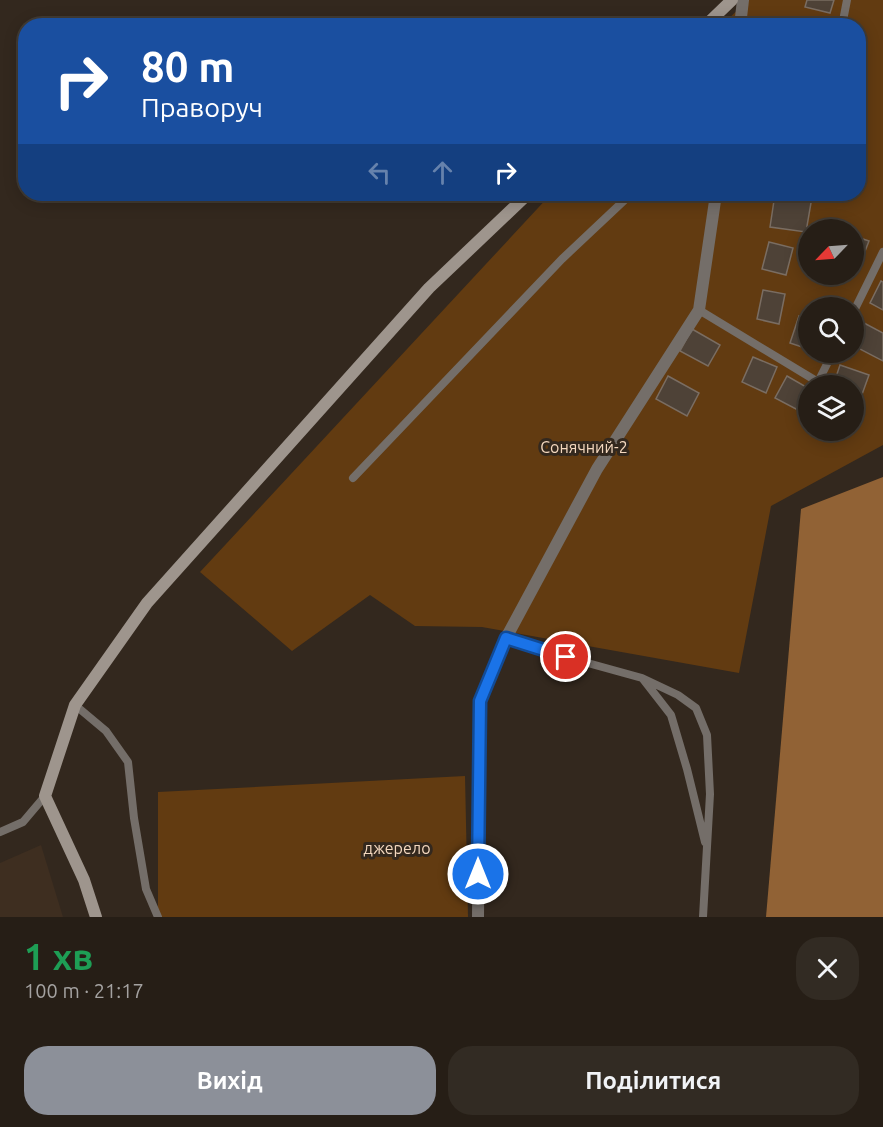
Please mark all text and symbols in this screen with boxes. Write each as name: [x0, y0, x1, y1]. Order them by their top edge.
icon: right: [42, 42, 120, 120]
text: 80 m: [141, 43, 235, 90]
text: Праворуч: [141, 92, 263, 122]
icon: left: [363, 156, 396, 189]
icon: ahead: [426, 156, 459, 189]
icon: right: [489, 156, 522, 189]
north arrow: [798, 219, 864, 285]
map controls: [798, 219, 864, 441]
button: search: [798, 297, 864, 363]
button: layers: [798, 375, 864, 441]
park label: Сонячний-2: [540, 438, 628, 456]
pin: [540, 631, 591, 682]
icon: arrive: [549, 640, 582, 673]
park label: джерело: [363, 839, 431, 857]
position arrow: [446, 842, 510, 906]
text: 1 хв: [24, 936, 93, 977]
button: close: [796, 937, 859, 1000]
text: 100 m · 21:17: [24, 979, 144, 1002]
button: Вихід: [24, 1046, 436, 1115]
button: Поділитися: [448, 1046, 859, 1115]

